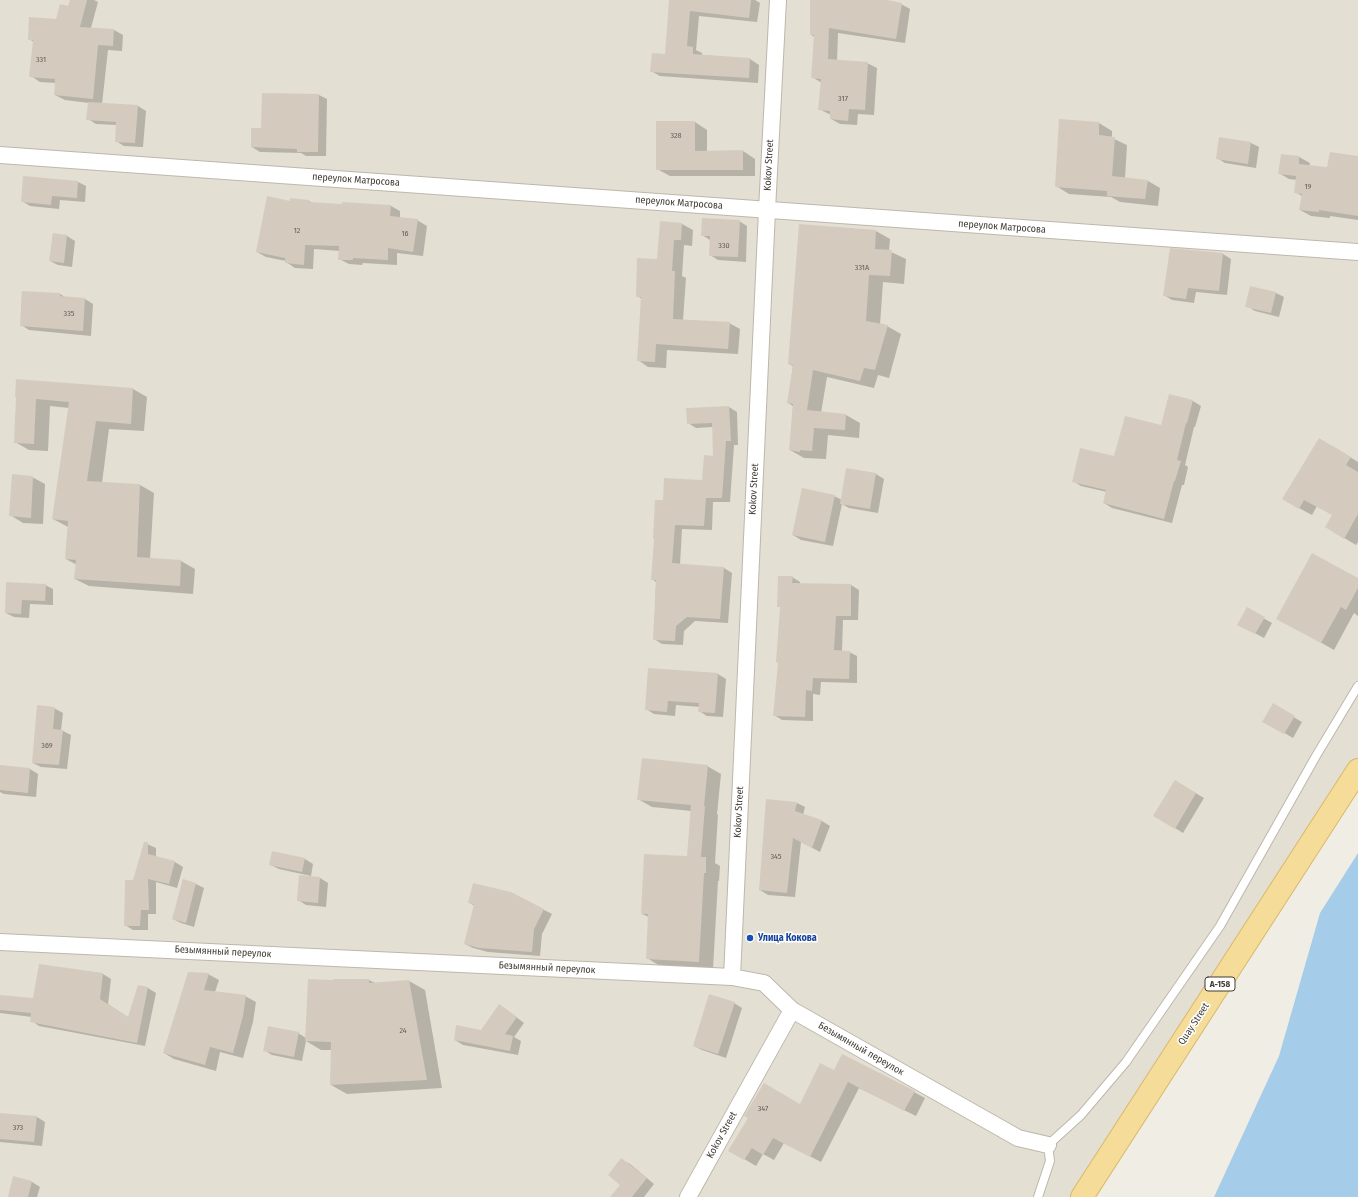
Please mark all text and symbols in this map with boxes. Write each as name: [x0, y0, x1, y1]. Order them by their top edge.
house number: 331: [36, 55, 46, 65]
house number: 317: [838, 94, 848, 104]
house number: 328: [670, 131, 682, 141]
street label: Kokov Street: [762, 139, 776, 191]
street label: переулок Матросова: [312, 171, 400, 189]
house number: 19: [1304, 182, 1312, 192]
street label: переулок Матросова: [635, 194, 723, 212]
street label: переулок Матросова: [958, 218, 1046, 236]
house number: 12: [294, 226, 300, 236]
house number: 16: [401, 229, 409, 239]
house number: 330: [718, 241, 730, 251]
house number: 331А: [855, 263, 869, 273]
house number: 335: [64, 309, 74, 319]
street label: Kokov Street: [747, 463, 761, 515]
house number: 369: [41, 741, 53, 751]
street label: Kokov Street: [732, 786, 746, 838]
house number: 345: [770, 852, 782, 862]
place label: Улица Кокова: [758, 932, 817, 944]
marker: Улица Кокова: [745, 933, 755, 943]
street label: Безымянный переулок: [174, 943, 272, 961]
street label: Безымянный переулок: [498, 959, 596, 977]
road number: А-158: [1205, 977, 1235, 991]
street label: Quay Street: [1176, 1001, 1212, 1047]
street label: Безымянный переулок: [816, 1020, 906, 1078]
house number: 24: [399, 1026, 407, 1036]
house number: 347: [758, 1104, 768, 1114]
street label: Kokov Street: [704, 1110, 740, 1160]
house number: 373: [13, 1123, 23, 1133]

